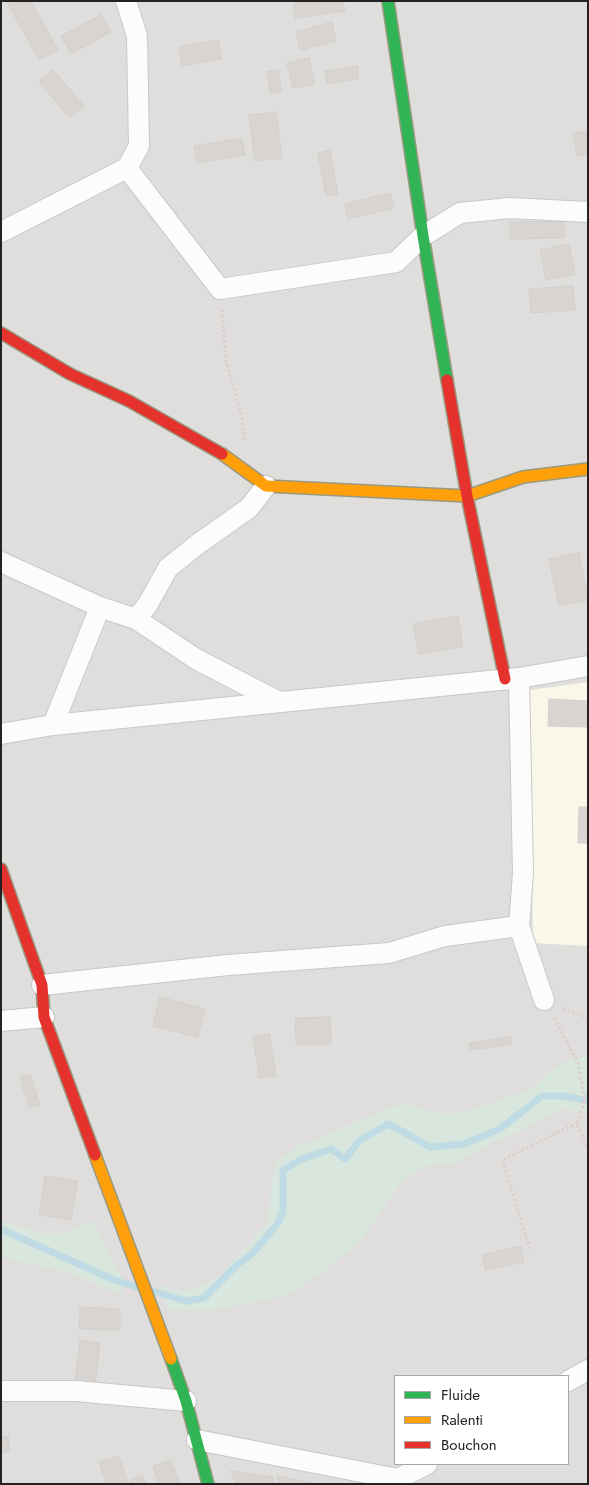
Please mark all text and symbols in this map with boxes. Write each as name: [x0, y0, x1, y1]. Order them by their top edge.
legend: [394, 1375, 569, 1465]
text: Fluide: [441, 1384, 480, 1406]
text: Ralenti: [441, 1409, 483, 1431]
text: Bouchon: [441, 1434, 497, 1456]

